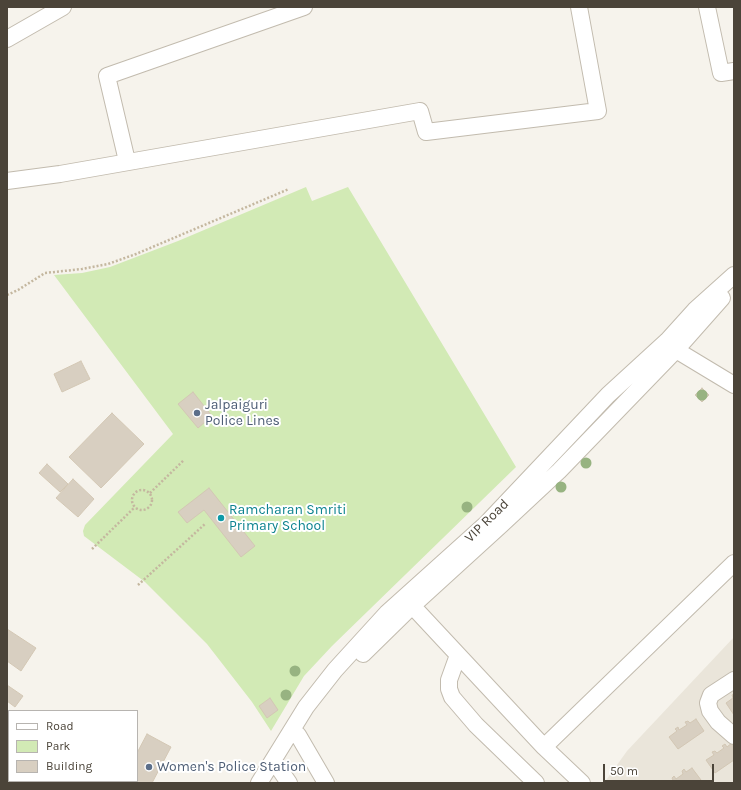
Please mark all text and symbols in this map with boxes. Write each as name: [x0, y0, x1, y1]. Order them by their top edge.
place label: Jalpaiguri Police Lines: [205, 397, 280, 430]
marker: Jalpaiguri Police Lines: [192, 408, 202, 418]
street label: VIP Road: [461, 496, 513, 546]
place label: Ramcharan Smriti Primary School: [229, 502, 347, 534]
marker: Ramcharan Smriti Primary School: [216, 513, 226, 523]
legend: [8, 710, 138, 782]
text: Road: [46, 719, 74, 733]
text: Park: [46, 739, 70, 753]
scale bar: [605, 756, 716, 782]
text: Building: [46, 759, 92, 773]
place label: Women's Police Station: [157, 759, 306, 775]
marker: Women's Police Station: [144, 762, 154, 772]
text: 50 m: [610, 764, 638, 778]

